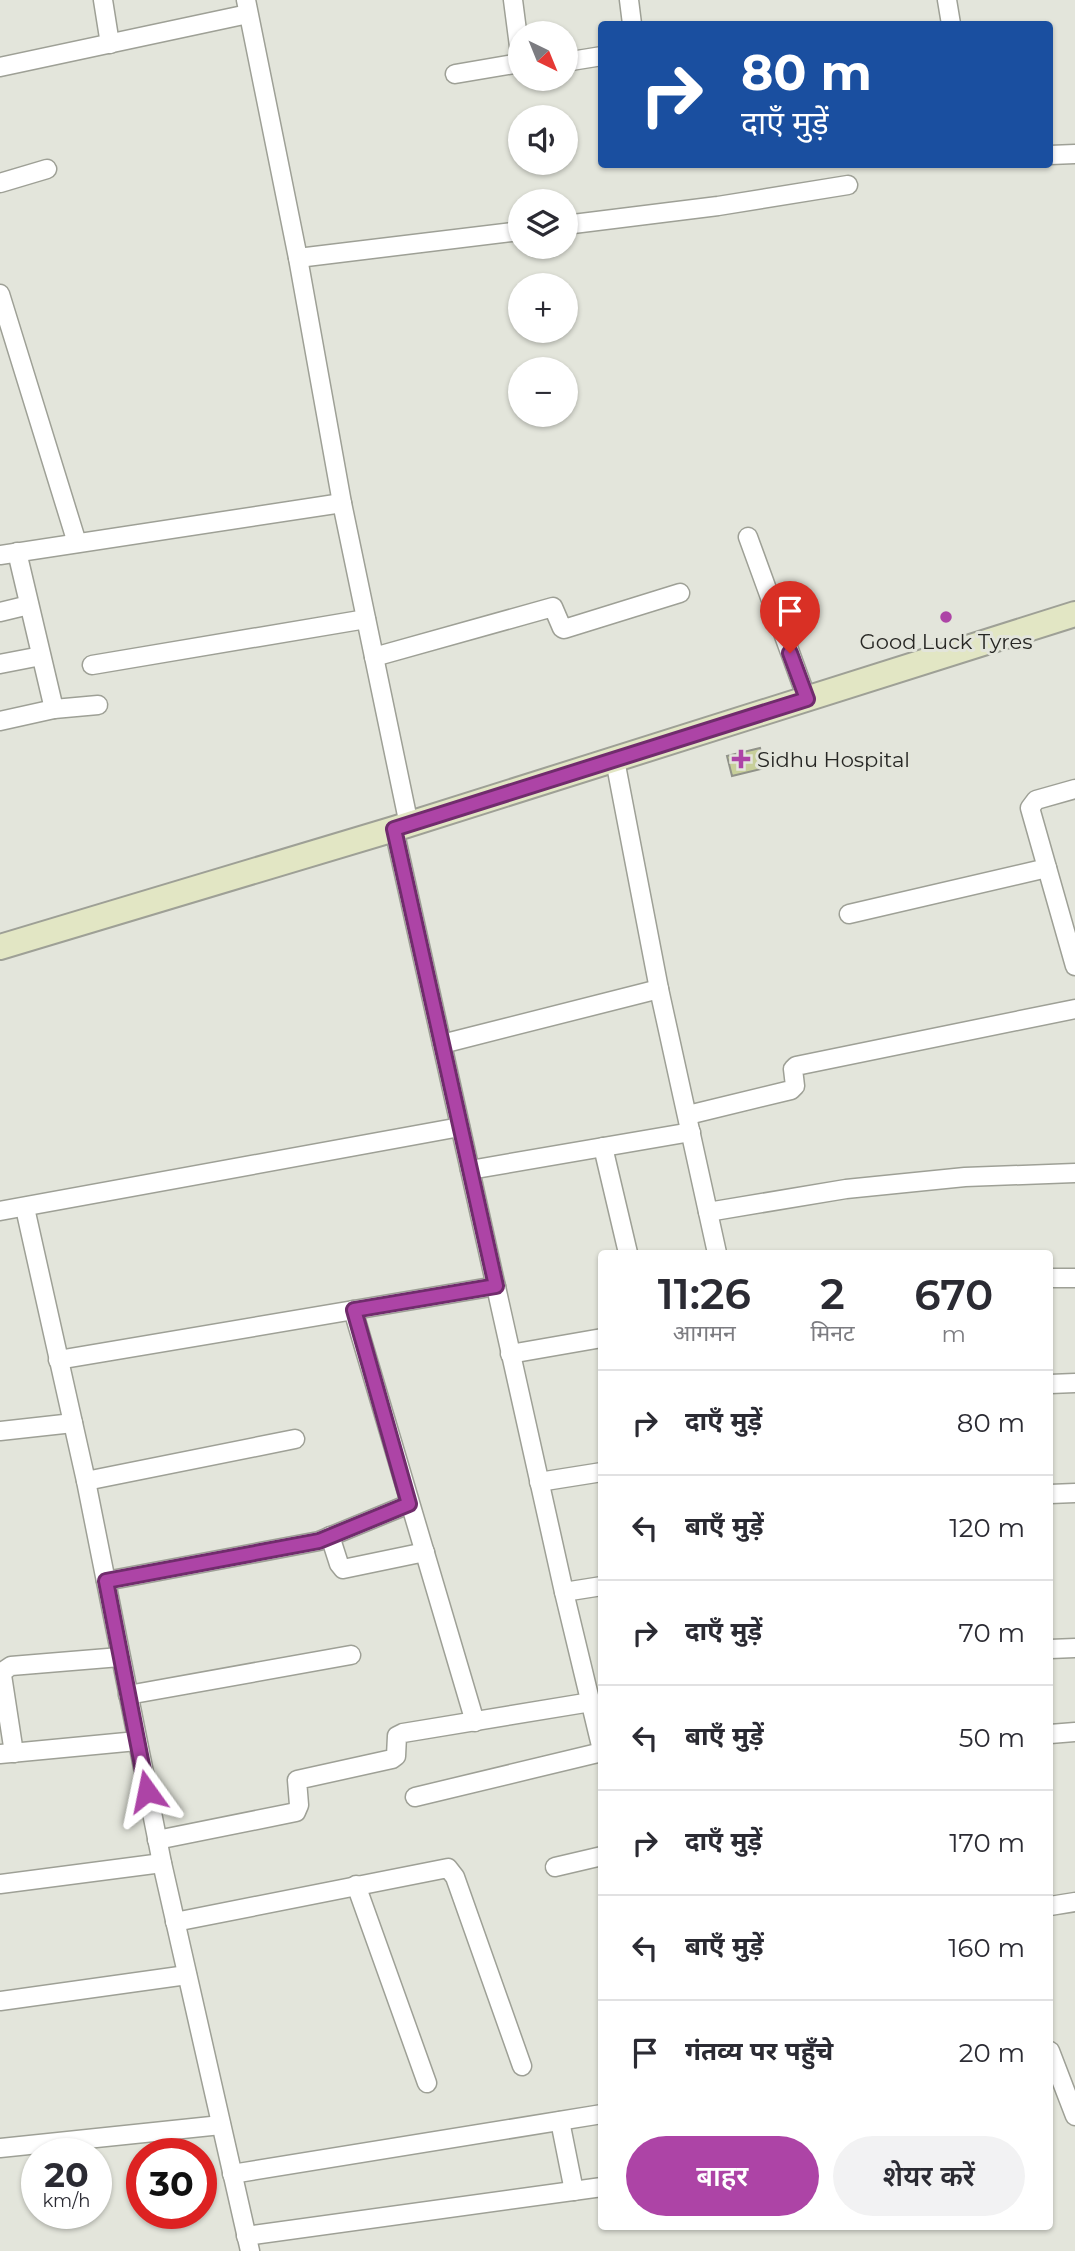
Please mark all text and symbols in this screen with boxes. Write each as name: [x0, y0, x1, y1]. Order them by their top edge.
north arrow: [508, 21, 578, 91]
map controls: [508, 21, 578, 427]
text: 80 m: [741, 43, 872, 102]
icon: right: [626, 49, 717, 140]
text: दाएँ मुड़ें: [741, 103, 829, 142]
button: sound: [508, 105, 578, 175]
button: layers: [508, 189, 578, 259]
button: +: [508, 273, 578, 343]
button: −: [508, 357, 578, 427]
pin: [760, 581, 820, 653]
icon: arrive: [771, 592, 809, 630]
marker: Good Luck Tyres: [938, 609, 954, 625]
place label: Good Luck Tyres: [860, 629, 1032, 654]
place label: Sidhu Hospital: [757, 747, 910, 772]
marker: Sidhu Hospital: [731, 749, 751, 769]
text: 11:26: [658, 1268, 751, 1320]
text: 2: [820, 1268, 845, 1320]
text: 670: [914, 1269, 993, 1321]
text: आगमन: [673, 1319, 736, 1347]
text: मिनट: [810, 1319, 855, 1347]
text: m: [942, 1320, 966, 1348]
icon: right: [626, 1404, 664, 1442]
text: दाएँ मुड़ें: [685, 1405, 762, 1437]
text: 80 m: [957, 1407, 1025, 1439]
icon: left: [626, 1509, 664, 1547]
text: बाएँ मुड़ें: [685, 1510, 764, 1542]
text: 120 m: [949, 1512, 1025, 1544]
icon: right: [626, 1614, 664, 1652]
text: दाएँ मुड़ें: [685, 1615, 762, 1647]
text: 70 m: [959, 1617, 1025, 1649]
icon: left: [626, 1719, 664, 1757]
text: बाएँ मुड़ें: [685, 1720, 764, 1752]
text: 50 m: [959, 1722, 1025, 1754]
position arrow: [110, 1754, 184, 1828]
icon: right: [626, 1824, 664, 1862]
text: दाएँ मुड़ें: [685, 1825, 762, 1857]
text: 170 m: [949, 1827, 1025, 1859]
icon: left: [626, 1929, 664, 1967]
text: बाएँ मुड़ें: [685, 1930, 764, 1962]
text: 160 m: [948, 1932, 1025, 1964]
icon: arrive: [626, 2034, 664, 2072]
text: गंतव्य पर पहुँचे: [685, 2035, 833, 2067]
text: 20 m: [959, 2037, 1025, 2069]
button: बाहर: [626, 2136, 819, 2216]
button: शेयर करें: [833, 2136, 1025, 2216]
speed limit sign: 30: [126, 2138, 217, 2229]
text: 20: [44, 2153, 89, 2196]
text: km/h: [42, 2190, 91, 2212]

